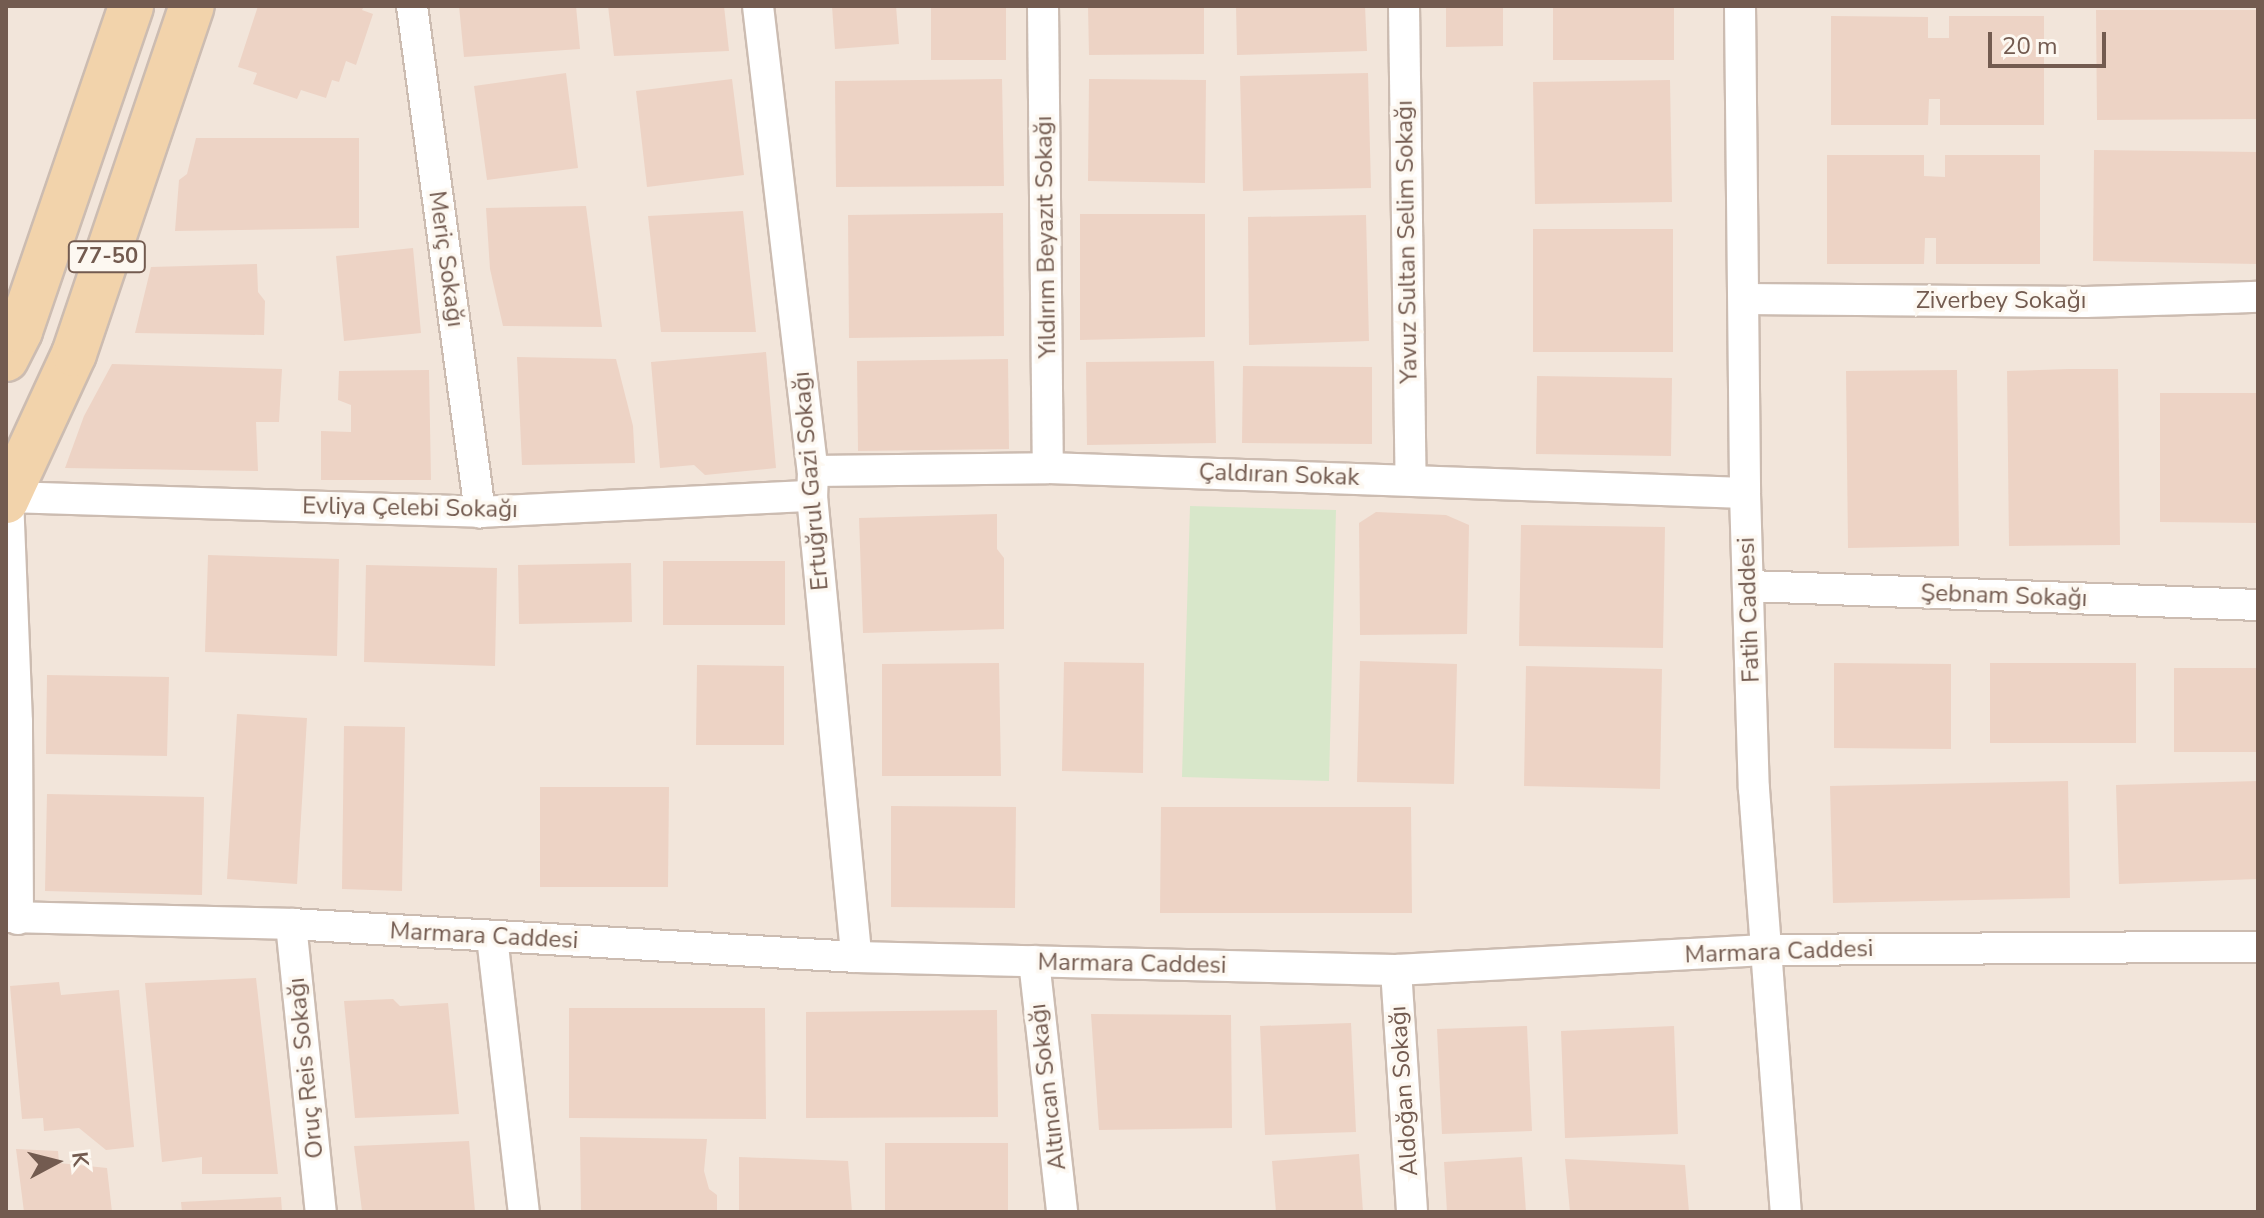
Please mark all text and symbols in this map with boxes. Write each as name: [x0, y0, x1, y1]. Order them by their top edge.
scale bar: [1992, 16, 2110, 66]
text: 20 m: [2002, 30, 2058, 62]
street label: Yavuz Sultan Selim Sokağı: [1390, 100, 1424, 384]
street label: Yıldırım Beyazıt Sokağı: [1029, 115, 1063, 359]
street label: Meriç Sokağı: [422, 189, 470, 329]
road number: 77-50: [67, 239, 147, 275]
street label: Ziverbey Sokağı: [1916, 287, 2086, 315]
street label: Ertuğrul Gazi Sokağı: [787, 370, 835, 592]
street label: Çaldıran Sokak: [1198, 458, 1360, 492]
street label: Evliya Çelebi Sokağı: [302, 492, 518, 524]
street label: Fatih Caddesi: [1732, 537, 1766, 683]
street label: Şebnam Sokağı: [1920, 579, 2088, 613]
street label: Marmara Caddesi: [389, 917, 579, 955]
street label: Marmara Caddesi: [1684, 934, 1874, 970]
street label: Marmara Caddesi: [1037, 948, 1227, 980]
street label: Oruç Reis Sokağı: [282, 976, 330, 1160]
street label: Altıncan Sokağı: [1023, 1002, 1073, 1172]
street label: Aldoğan Sokağı: [1384, 1005, 1424, 1177]
north arrow: [16, 1122, 96, 1202]
text: K: [64, 1150, 96, 1168]

